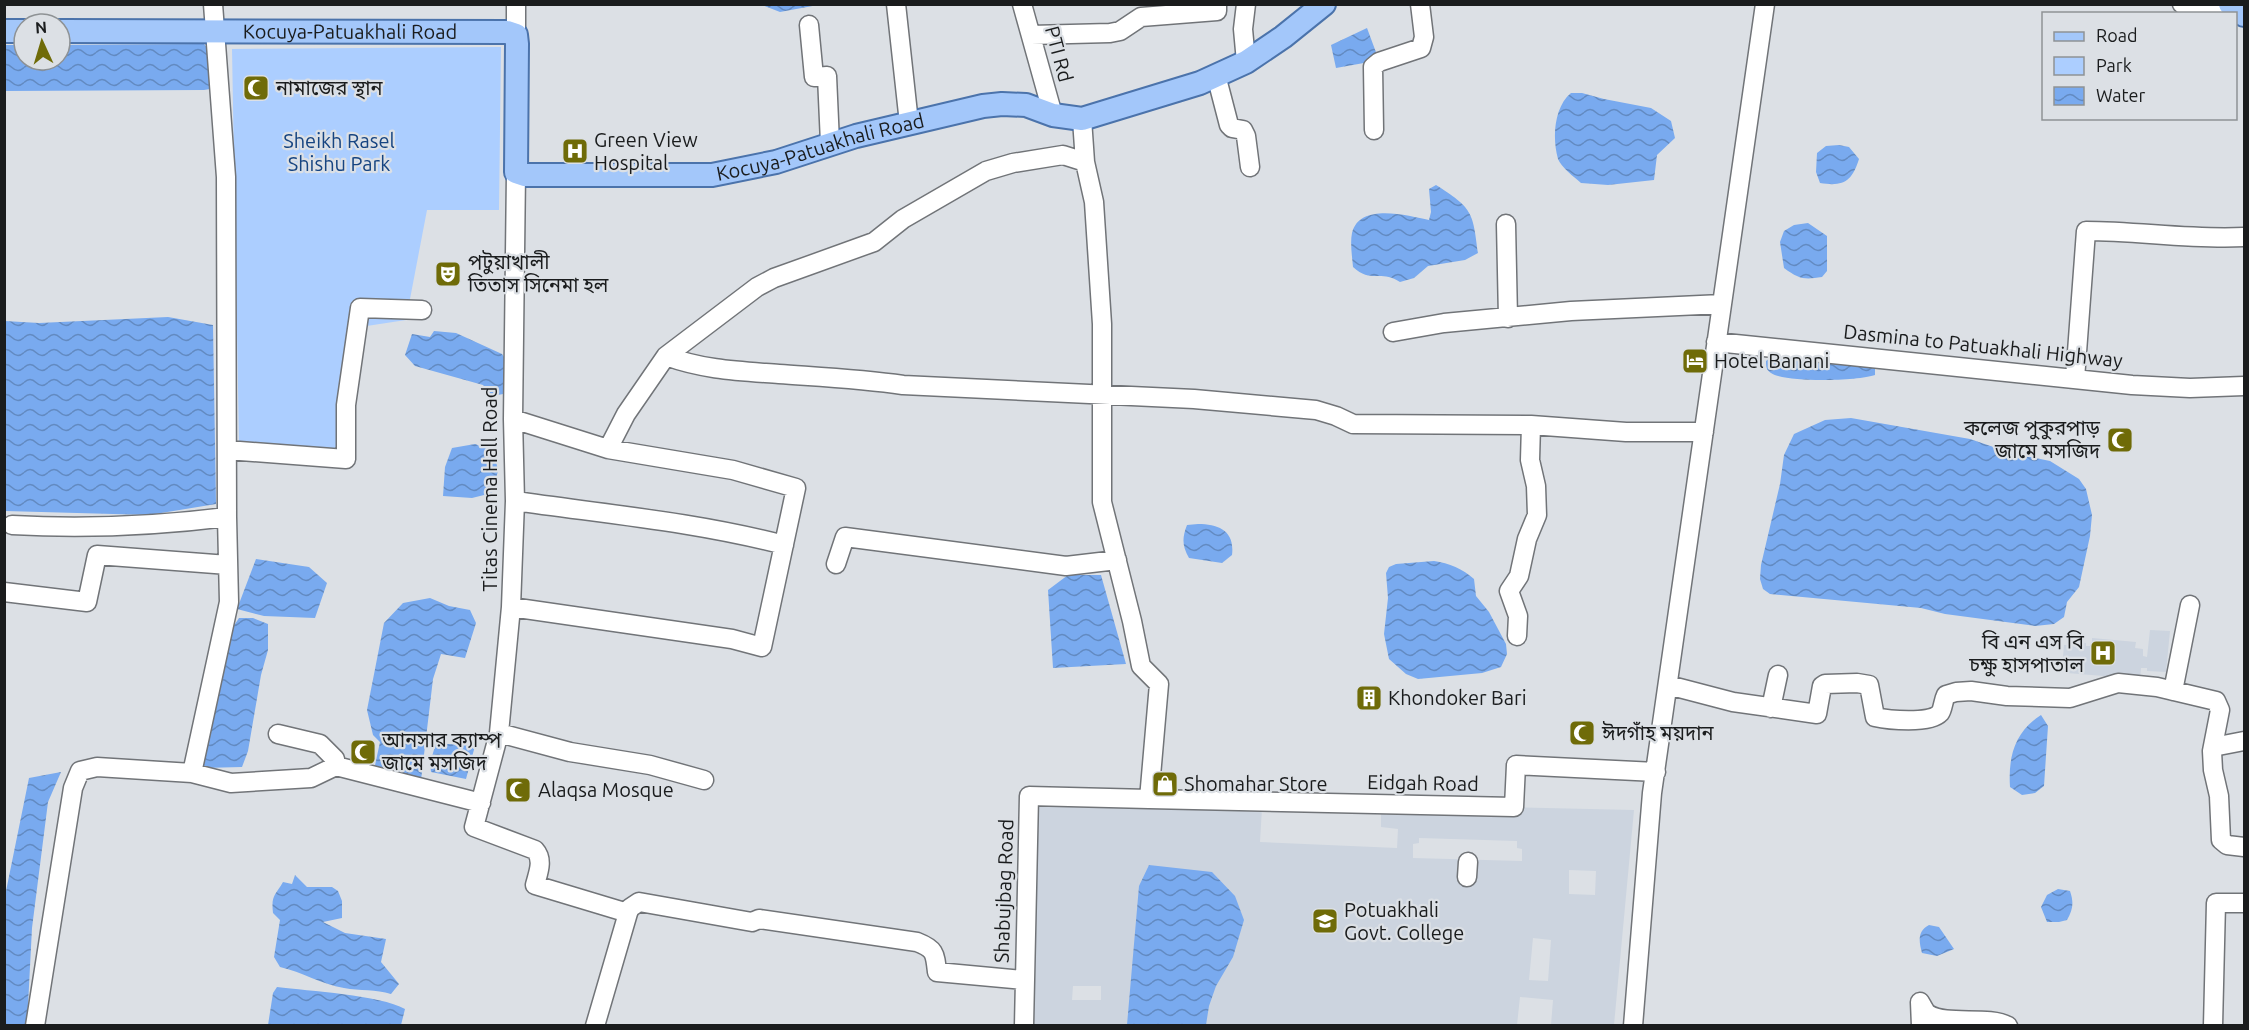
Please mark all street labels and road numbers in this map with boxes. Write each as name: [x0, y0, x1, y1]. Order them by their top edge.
street label: Kocuya-Patuakhali Road: [243, 19, 457, 43]
street label: PTI Rd: [1041, 23, 1078, 84]
street label: Kocuya-Patuakhali Road: [714, 108, 926, 185]
street label: Dasmina to Patuakhali Highway: [1842, 319, 2124, 372]
street label: Titas Cinema Hall Road: [478, 387, 501, 591]
street label: Eidgah Road: [1367, 770, 1479, 795]
street label: Shabujbag Road: [989, 818, 1018, 964]

